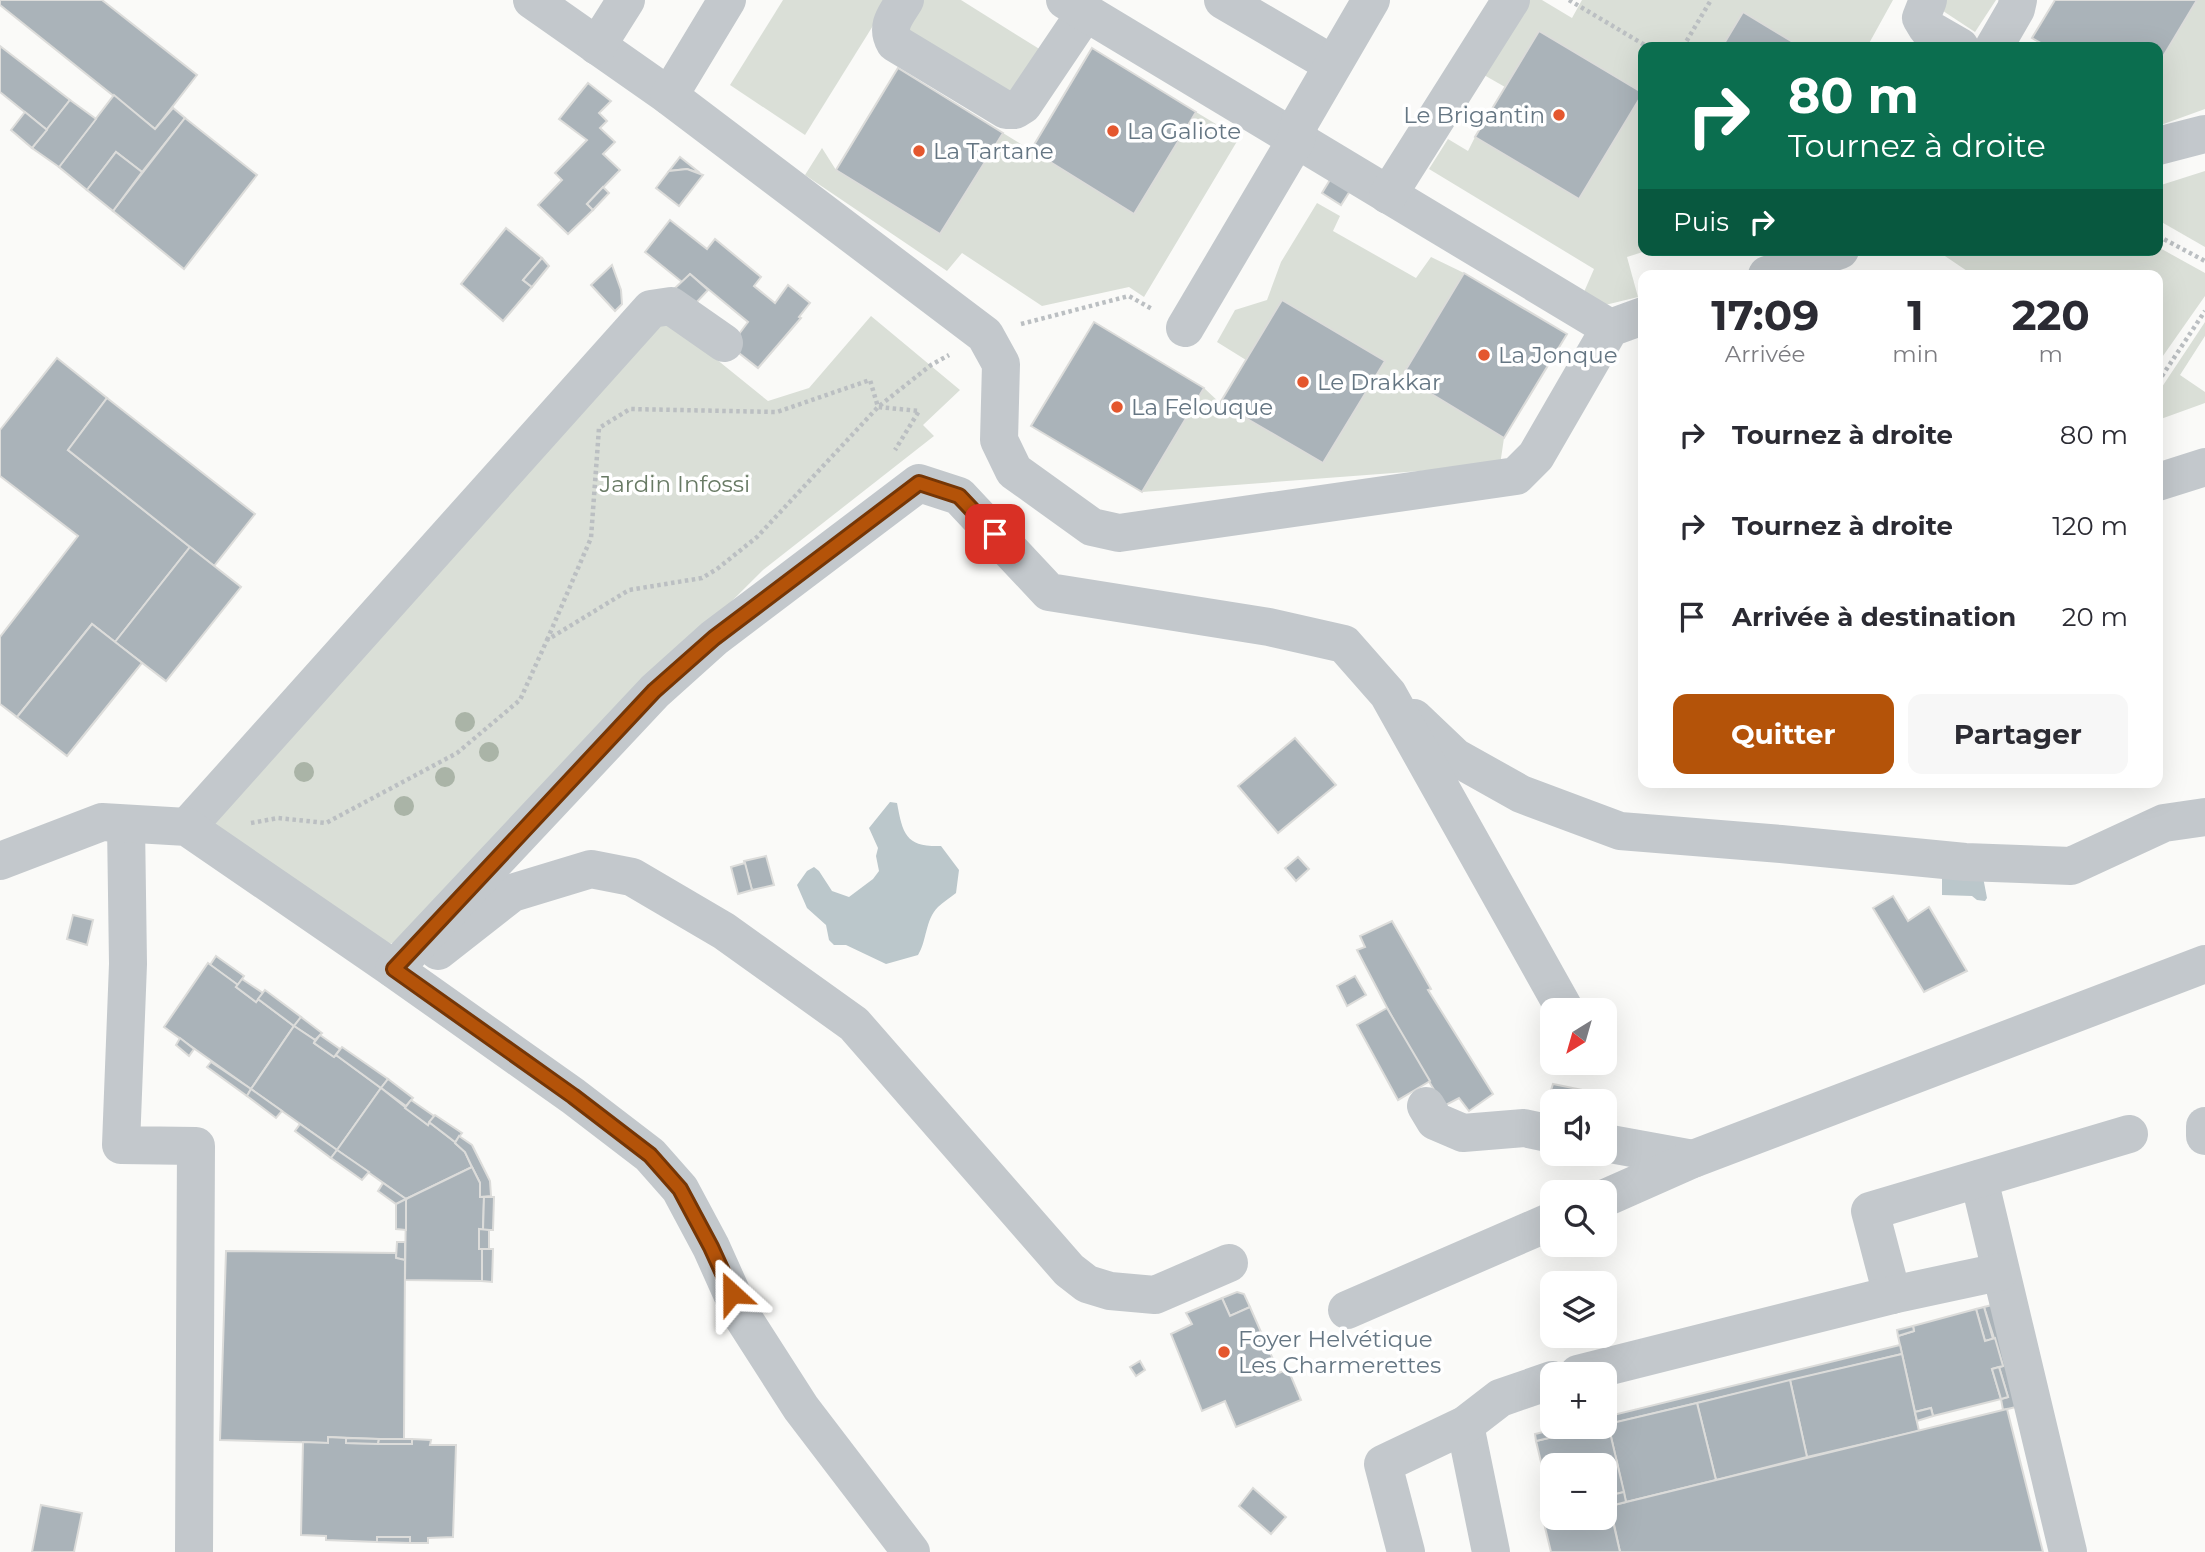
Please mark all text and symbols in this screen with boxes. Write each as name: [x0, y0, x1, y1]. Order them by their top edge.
text: 80 m: [1788, 66, 1919, 125]
icon: right: [1673, 70, 1764, 161]
place label: Le Brigantin: [1403, 101, 1545, 129]
marker: Le Brigantin: [1551, 107, 1567, 123]
place label: La Galiote: [1127, 117, 1241, 145]
marker: La Galiote: [1105, 123, 1121, 139]
text: Tournez à droite: [1788, 126, 2046, 165]
place label: La Tartane: [933, 137, 1054, 165]
marker: La Tartane: [911, 143, 927, 159]
icon: right: [1743, 203, 1781, 241]
text: Puis: [1673, 206, 1729, 238]
text: 17:09: [1711, 289, 1819, 341]
text: 1: [1907, 289, 1924, 341]
text: 220: [2012, 289, 2090, 341]
text: Arrivée: [1725, 340, 1806, 368]
text: min: [1892, 340, 1939, 368]
text: m: [2039, 340, 2063, 368]
place label: La Jonque: [1498, 341, 1618, 369]
marker: La Jonque: [1476, 347, 1492, 363]
place label: Le Drakkar: [1317, 368, 1441, 396]
marker: Le Drakkar: [1295, 374, 1311, 390]
place label: La Felouque: [1131, 393, 1273, 421]
marker: La Felouque: [1109, 399, 1125, 415]
icon: right: [1673, 416, 1711, 454]
text: Tournez à droite: [1732, 419, 1953, 451]
text: 80 m: [2060, 419, 2128, 451]
park label: Jardin Infossi: [599, 470, 750, 498]
pin: [965, 504, 1025, 564]
icon: right: [1673, 507, 1711, 545]
text: Tournez à droite: [1732, 510, 1953, 542]
text: 120 m: [2052, 510, 2128, 542]
icon: arrive: [976, 515, 1014, 553]
icon: arrive: [1673, 598, 1711, 636]
text: Arrivée à destination: [1732, 601, 2016, 633]
text: 20 m: [2062, 601, 2128, 633]
button: Quitter: [1673, 694, 1894, 774]
button: Partager: [1908, 694, 2128, 774]
north arrow: [1540, 998, 1617, 1074]
map controls: [1540, 998, 1617, 1530]
button: sound: [1540, 1089, 1617, 1166]
button: search: [1540, 1180, 1617, 1257]
position arrow: [695, 1256, 769, 1330]
button: layers: [1540, 1271, 1617, 1348]
place label: Foyer Helvétique Les Charmerettes: [1238, 1325, 1441, 1379]
marker: Foyer Helvétique Les Charmerettes: [1216, 1344, 1232, 1360]
button: +: [1540, 1362, 1617, 1439]
button: −: [1540, 1453, 1617, 1530]

